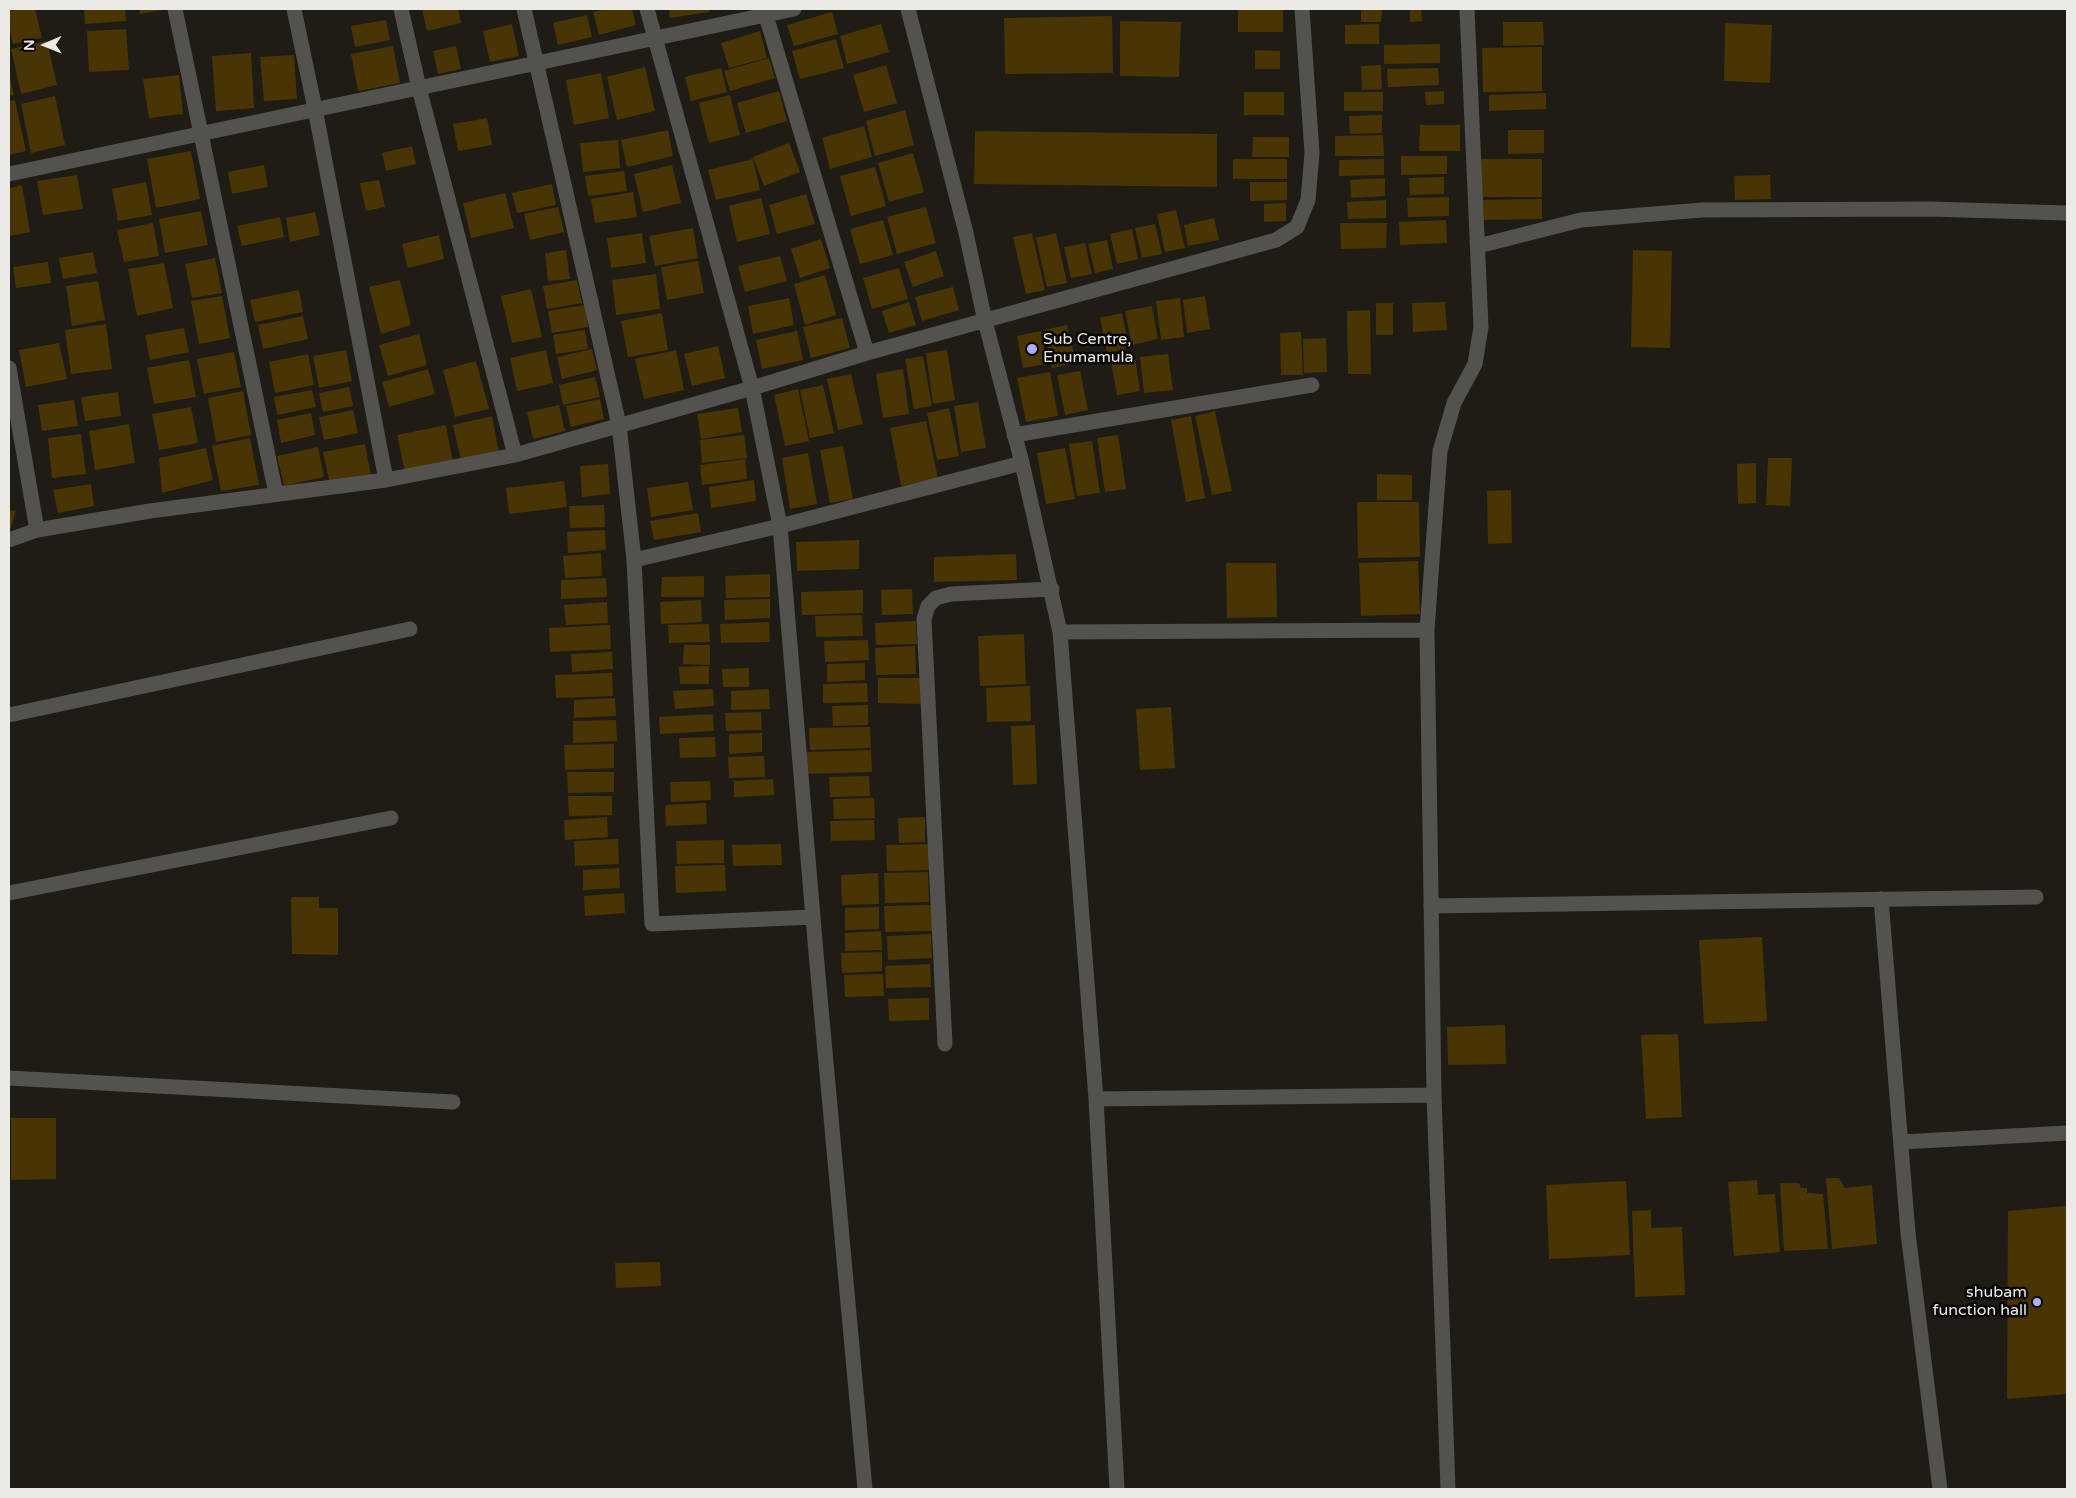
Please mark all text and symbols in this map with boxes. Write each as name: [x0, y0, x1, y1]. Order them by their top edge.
north arrow: [20, 20, 70, 70]
text: N: [21, 39, 38, 51]
place label: Sub Centre, Enumamula: [1043, 330, 1134, 368]
marker: Sub Centre, Enumamula: [1025, 342, 1039, 356]
place label: shubam function hall: [1932, 1283, 2027, 1321]
marker: shubam function hall: [2031, 1296, 2043, 1308]

